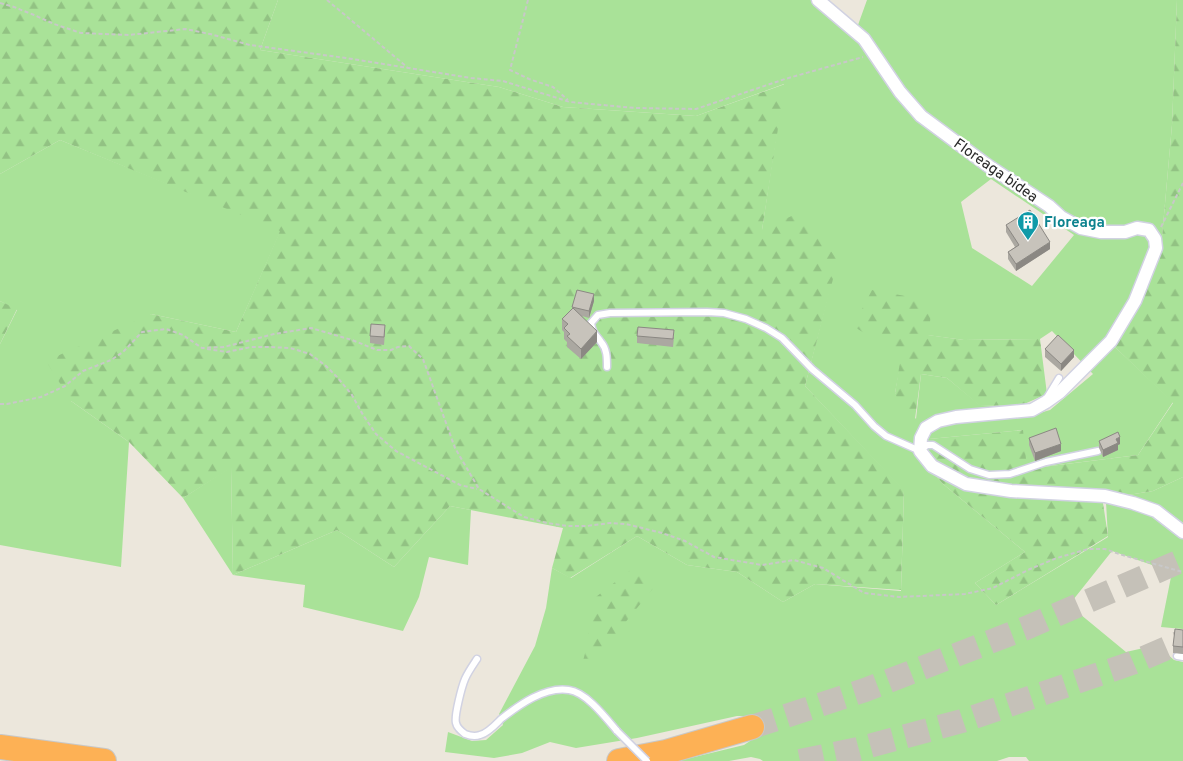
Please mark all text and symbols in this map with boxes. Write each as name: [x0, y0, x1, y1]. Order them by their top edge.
street label: Floreaga bidea: [949, 135, 1041, 207]
building icon: Floreaga: [1016, 210, 1040, 241]
place label: Floreaga: [1044, 214, 1105, 233]

